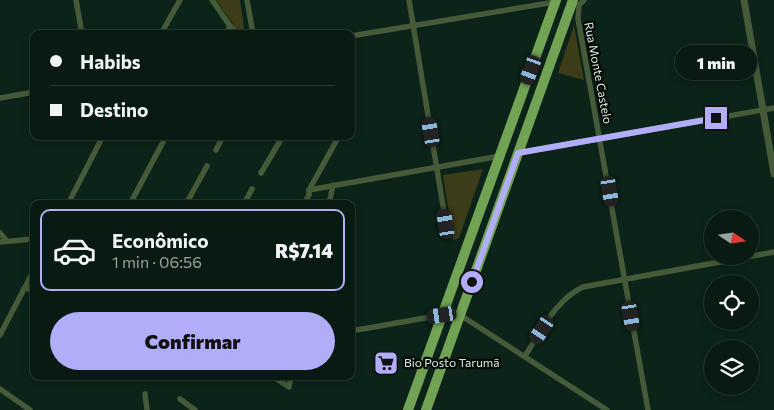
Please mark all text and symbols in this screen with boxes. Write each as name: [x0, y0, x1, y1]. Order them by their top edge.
street label: Rua Monte Castelo: [582, 21, 616, 125]
callout: 1 min: [675, 46, 757, 80]
text: Habibs: [80, 50, 141, 73]
car: [518, 53, 543, 87]
text: 1 min: [697, 53, 735, 72]
text: Destino: [80, 98, 148, 121]
route end: [705, 107, 727, 129]
car: [421, 116, 440, 148]
car: [600, 175, 619, 207]
car: [436, 208, 455, 240]
north arrow: [704, 210, 759, 265]
map controls: [704, 210, 759, 395]
icon: car: [52, 228, 97, 273]
text: Econômico: [112, 229, 209, 252]
text: R$7.14: [275, 239, 333, 262]
text: 1 min · 06:56: [112, 252, 202, 271]
route start: [461, 271, 483, 293]
button: locate: [704, 275, 759, 330]
car: [621, 300, 640, 332]
car: [426, 305, 457, 325]
button: Confirmar: [50, 312, 335, 370]
car: [527, 313, 556, 347]
button: layers: [704, 340, 759, 395]
supermarket icon: Bio Posto Tarumã: [373, 350, 399, 376]
place label: Bio Posto Tarumã: [404, 355, 500, 369]

